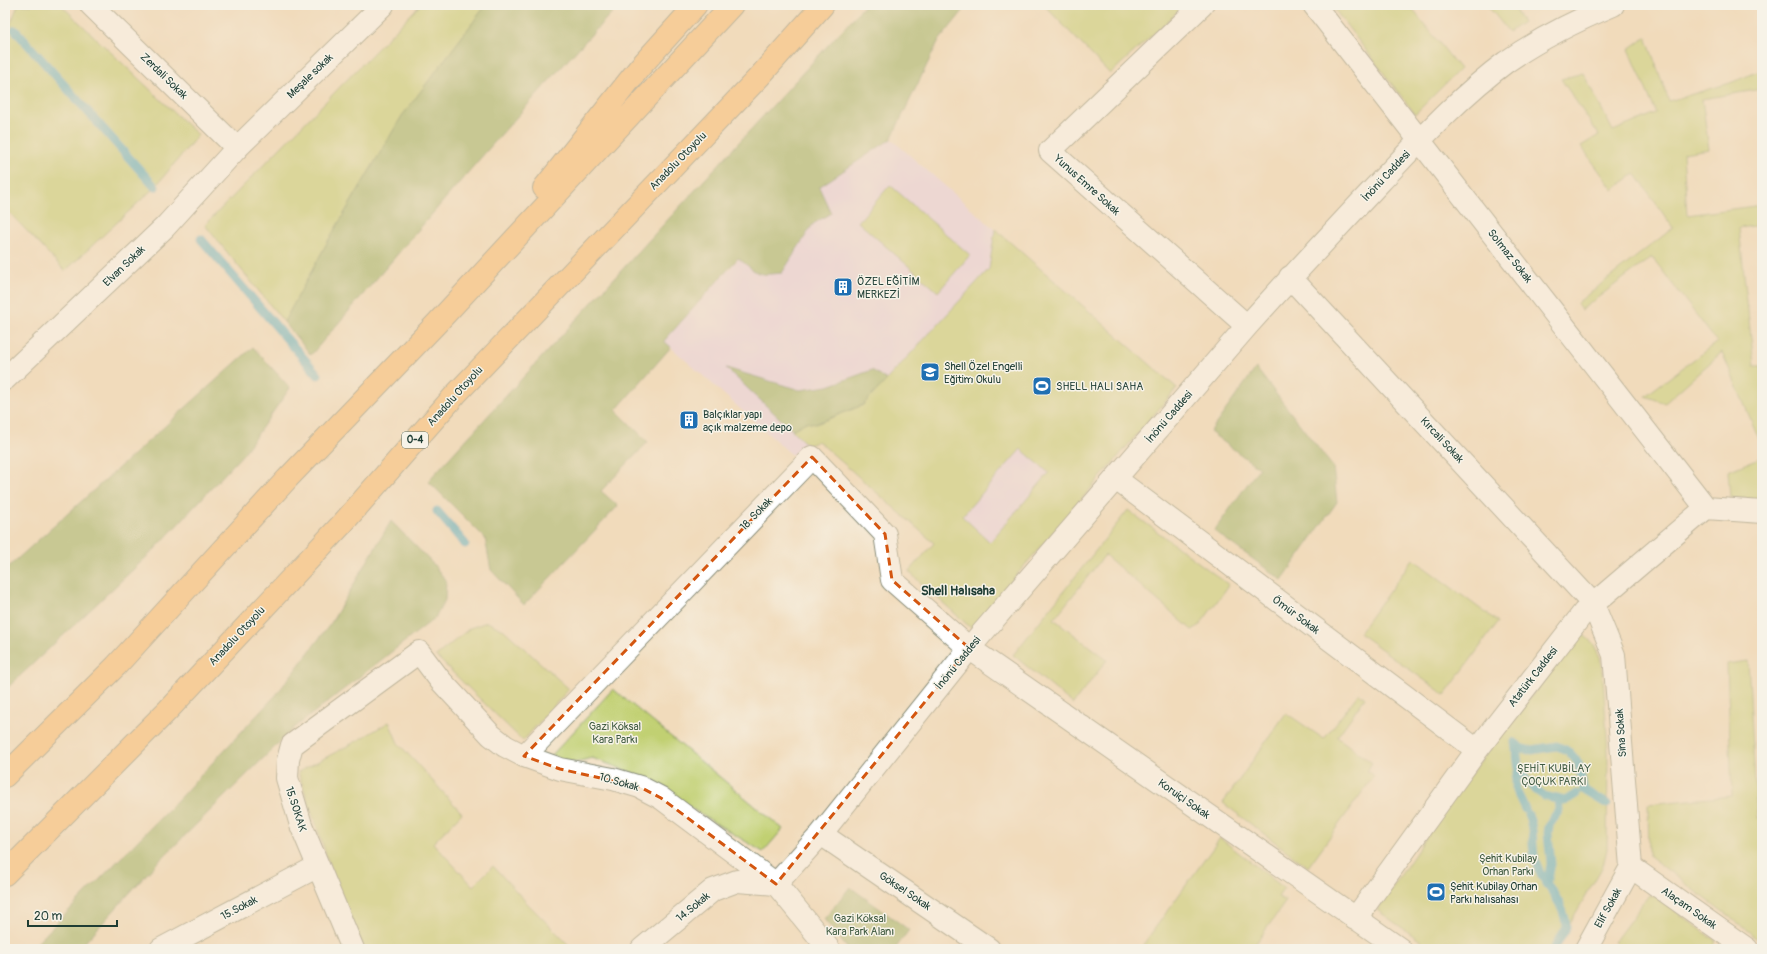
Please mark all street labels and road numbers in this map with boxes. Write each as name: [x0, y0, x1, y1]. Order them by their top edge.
street label: Zerdali Sokak: [138, 50, 191, 102]
street label: Meşale sokak: [284, 51, 336, 101]
street label: Anadolu Otoyolu: [647, 129, 709, 193]
street label: İnönü Caddesi: [1359, 148, 1413, 204]
street label: Yunus Emre Sokak: [1051, 151, 1123, 218]
street label: Solmaz Sokak: [1485, 227, 1535, 286]
street label: Elvan Sokak: [100, 243, 148, 289]
street label: Anadolu Otoyolu: [425, 363, 485, 429]
street label: İnönü Caddesi: [1143, 388, 1195, 446]
street label: Kırcali Sokak: [1418, 414, 1467, 466]
road number: O-4: [402, 432, 428, 448]
street label: 18. Sokak: [737, 494, 775, 533]
street label: Ömür Sokak: [1270, 593, 1323, 637]
street label: Anadolu Otoyolu: [206, 604, 268, 668]
street label: İnönü Caddesi: [933, 634, 983, 692]
street label: Atatürk Caddesi: [1506, 644, 1560, 710]
street label: Sina Sokak: [1613, 708, 1629, 758]
street label: 10.Sokak: [598, 770, 641, 794]
street label: Koruiçi Sokak: [1155, 776, 1213, 822]
street label: 15.SOKAK: [283, 785, 309, 833]
street label: Göksel Sokak: [877, 869, 934, 913]
street label: Alaçam Sokak: [1659, 884, 1719, 932]
street label: Elif Sokak: [1592, 885, 1624, 930]
street label: 14.Sokak: [673, 889, 713, 925]
street label: 15.Sokak: [219, 893, 260, 923]

